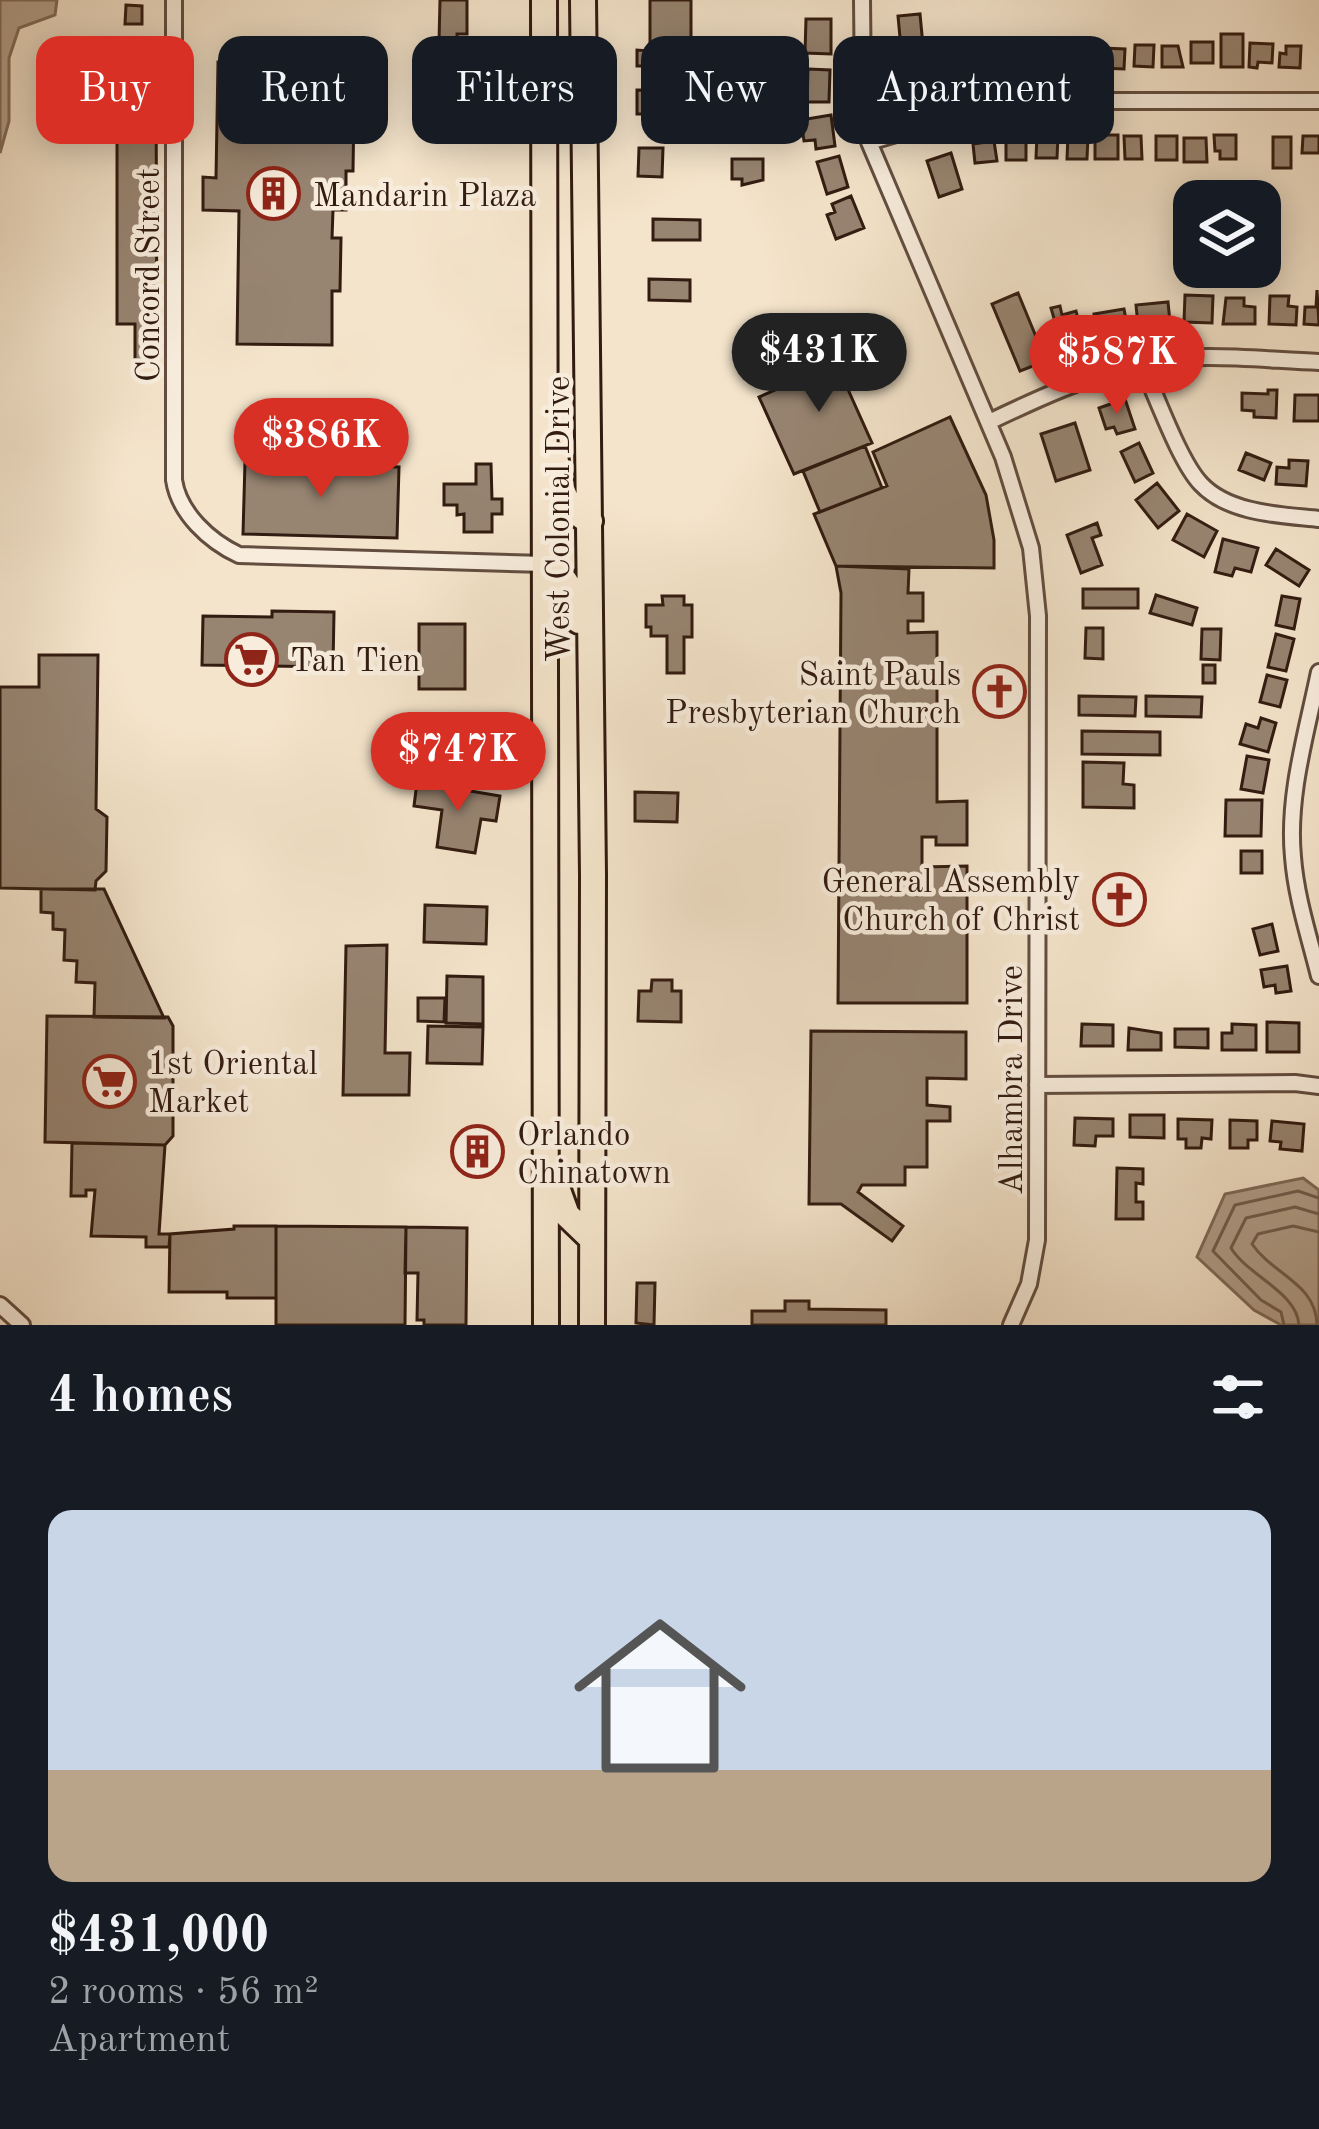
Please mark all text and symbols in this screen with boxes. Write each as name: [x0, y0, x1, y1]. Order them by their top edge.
chip: Buy: [36, 36, 194, 144]
chip: Rent: [218, 36, 388, 144]
chip: Filters: [412, 36, 617, 144]
chip: New: [641, 36, 809, 144]
chip: Apartment: [833, 36, 1114, 144]
building icon: Mandarin Plaza: [246, 166, 302, 222]
street label: Concord Street: [134, 168, 167, 382]
map controls: [1173, 180, 1281, 288]
button: layers: [1173, 180, 1281, 288]
place label: Mandarin Plaza: [313, 181, 536, 214]
pin: $431K: [735, 313, 903, 415]
pin: $587K: [1033, 315, 1201, 417]
text: $431K: [759, 332, 879, 371]
text: $587K: [1057, 334, 1177, 373]
street label: West Colonial Drive: [544, 376, 577, 662]
pin: $386K: [237, 398, 405, 500]
text: $386K: [261, 417, 381, 456]
supermarket icon: Tan Tien: [223, 631, 279, 687]
place label: Tan Tien: [290, 646, 421, 679]
place label: Saint Pauls Presbyterian Church: [665, 660, 961, 731]
church icon: Saint Pauls Presbyterian Church: [972, 664, 1028, 720]
pin: $747K: [374, 712, 542, 814]
text: $747K: [398, 731, 518, 770]
place label: General Assembly Church of Christ: [822, 867, 1080, 938]
church icon: General Assembly Church of Christ: [1091, 871, 1147, 927]
street label: Alhambra Drive: [997, 965, 1030, 1195]
place label: 1st Oriental Market: [148, 1049, 318, 1120]
supermarket icon: 1st Oriental Market: [81, 1053, 137, 1109]
place label: Orlando Chinatown: [517, 1120, 671, 1191]
building icon: Orlando Chinatown: [450, 1124, 506, 1180]
icon: filters: [1205, 1364, 1271, 1430]
text: 4 homes: [48, 1372, 233, 1423]
icon: home: [552, 1588, 768, 1804]
text: $431,000: [48, 1912, 269, 1963]
text: 2 rooms · 56 m²: [48, 1973, 319, 2012]
text: Apartment: [48, 2021, 231, 2060]

